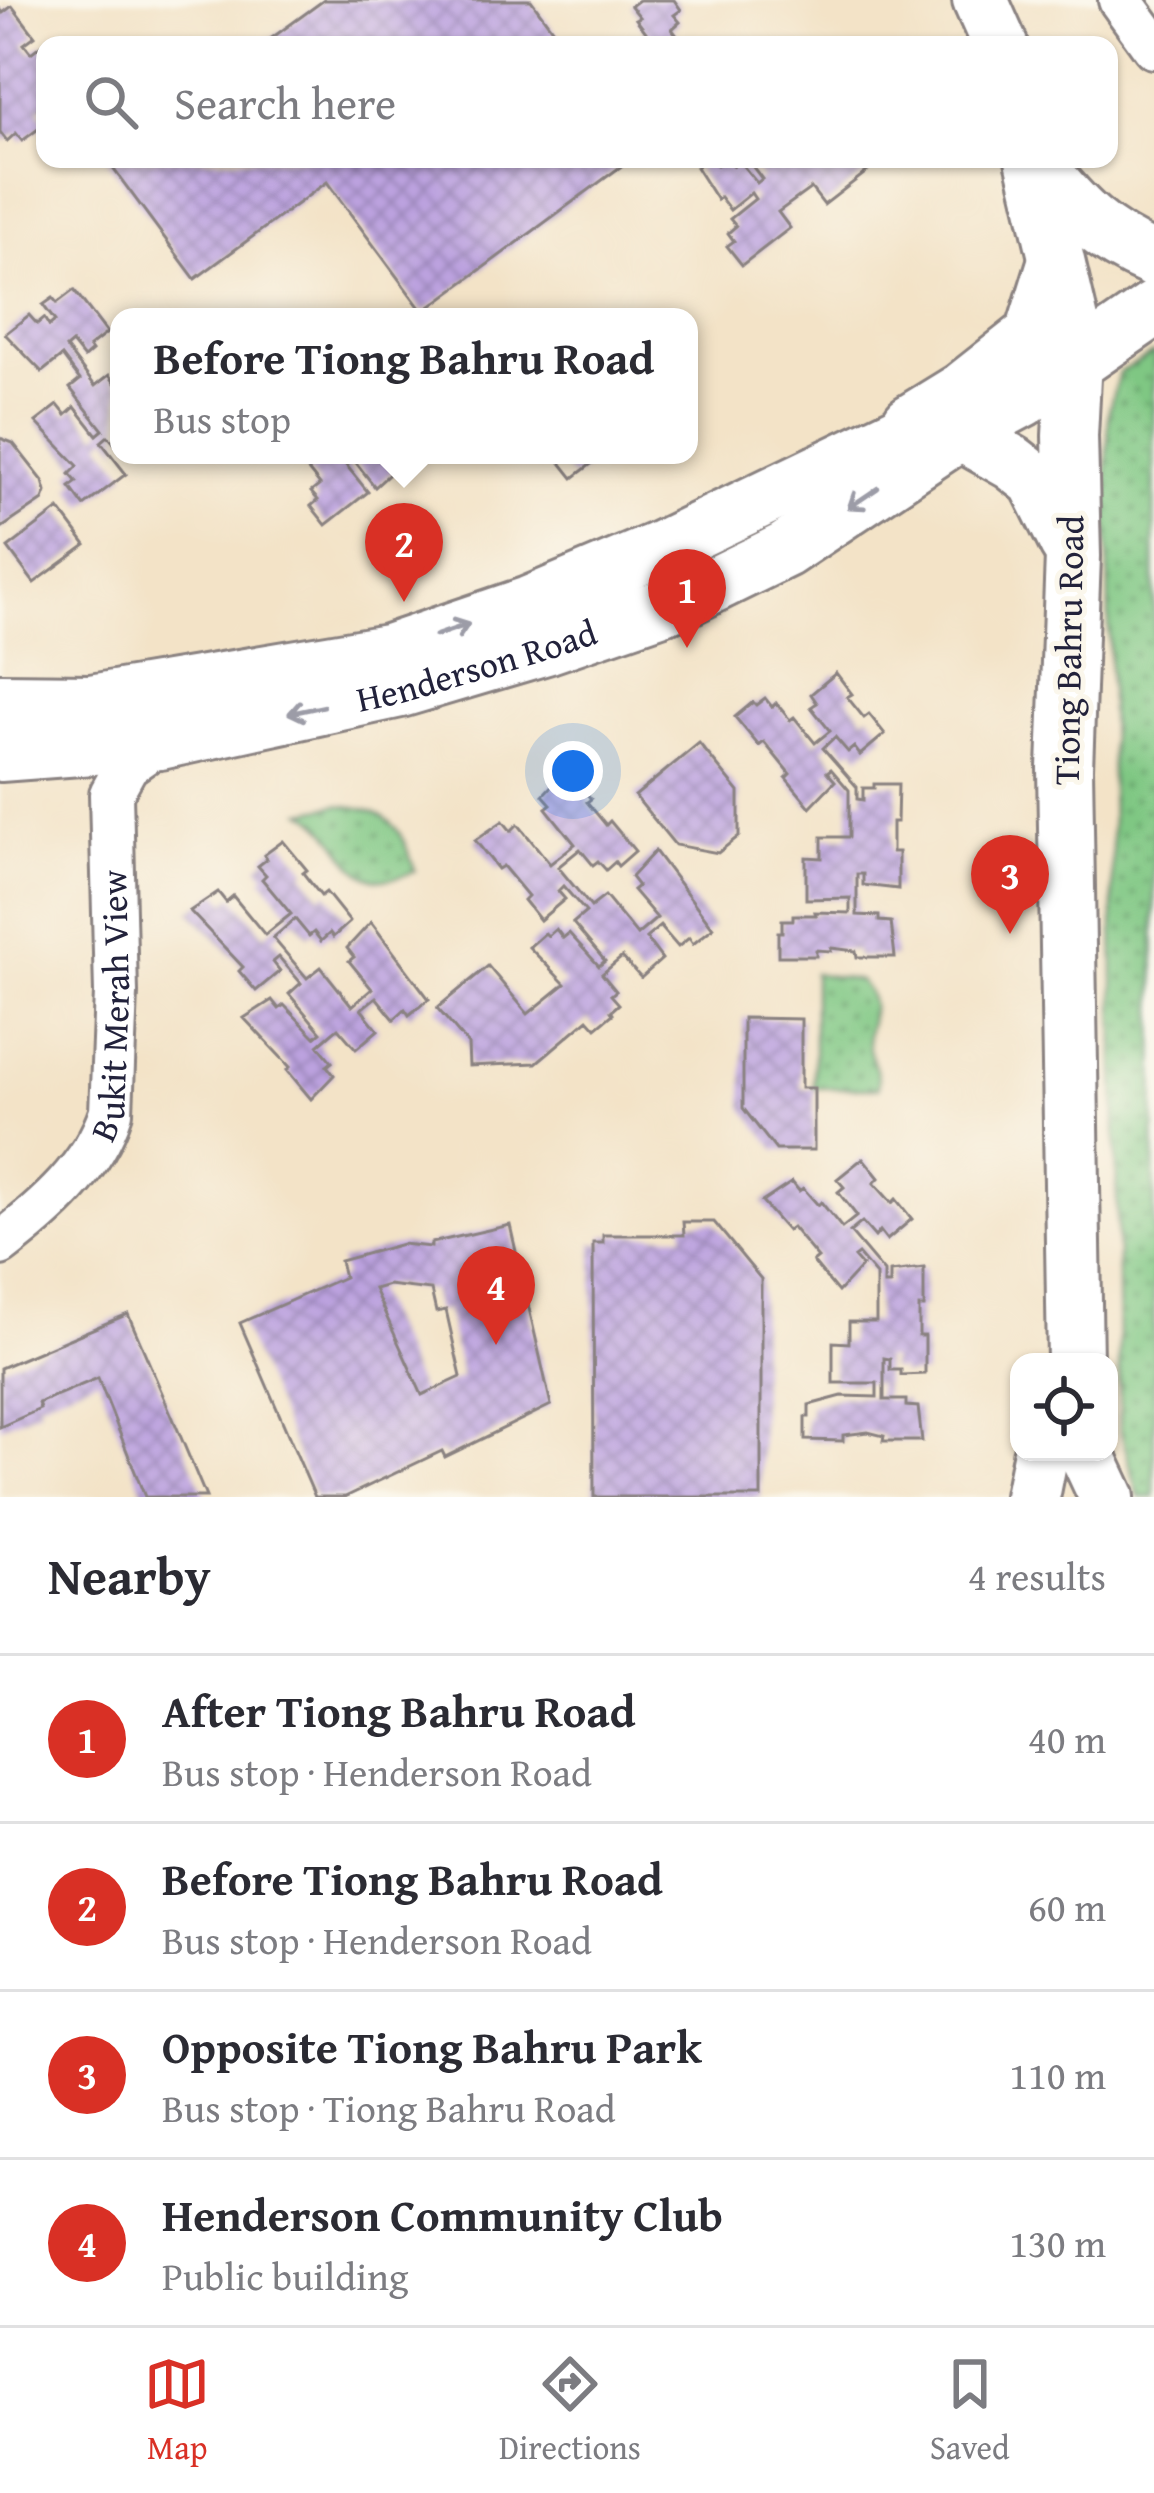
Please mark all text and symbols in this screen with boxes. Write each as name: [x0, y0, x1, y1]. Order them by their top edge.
search box: [36, 36, 1118, 168]
icon: search: [78, 69, 144, 135]
text: Search here: [174, 70, 396, 135]
popup: [110, 308, 698, 464]
text: Before Tiong Bahru Road: [154, 325, 654, 390]
text: Bus stop: [154, 390, 291, 447]
one-way arrow: [846, 486, 880, 511]
pin: 2: [365, 503, 443, 602]
street label: Tiong Bahru Road: [1039, 515, 1096, 785]
pin: 1: [648, 549, 726, 648]
street label: Henderson Road: [351, 605, 604, 725]
one-way arrow: [433, 618, 470, 639]
one-way arrow: [287, 700, 326, 723]
your location: [543, 741, 603, 801]
pin: 3: [971, 835, 1049, 934]
street label: Bukit Merah View: [76, 869, 142, 1149]
pin: 4: [457, 1246, 535, 1345]
map controls: [1010, 1353, 1118, 1461]
button: locate: [1010, 1353, 1118, 1461]
text: Nearby: [48, 1538, 211, 1613]
text: 4 results: [968, 1547, 1106, 1604]
text: After Tiong Bahru Road: [162, 1678, 635, 1743]
text: 1: [77, 1710, 97, 1767]
text: 40 m: [1028, 1710, 1106, 1767]
text: Bus stop · Henderson Road: [162, 1743, 592, 1800]
text: Before Tiong Bahru Road: [162, 1846, 663, 1911]
text: 2: [77, 1878, 97, 1935]
text: 60 m: [1028, 1878, 1106, 1935]
text: Bus stop · Henderson Road: [162, 1911, 592, 1968]
text: Opposite Tiong Bahru Park: [162, 2014, 702, 2079]
text: 3: [77, 2046, 97, 2103]
text: 110 m: [1009, 2046, 1106, 2103]
text: Bus stop · Tiong Bahru Road: [162, 2079, 616, 2136]
text: Henderson Community Club: [162, 2182, 723, 2247]
text: 4: [77, 2214, 97, 2271]
text: 130 m: [1009, 2214, 1106, 2271]
text: Public building: [162, 2247, 408, 2304]
tab: Map: [144, 2351, 210, 2471]
tab: Directions: [499, 2351, 641, 2471]
tab: Saved: [930, 2351, 1010, 2471]

